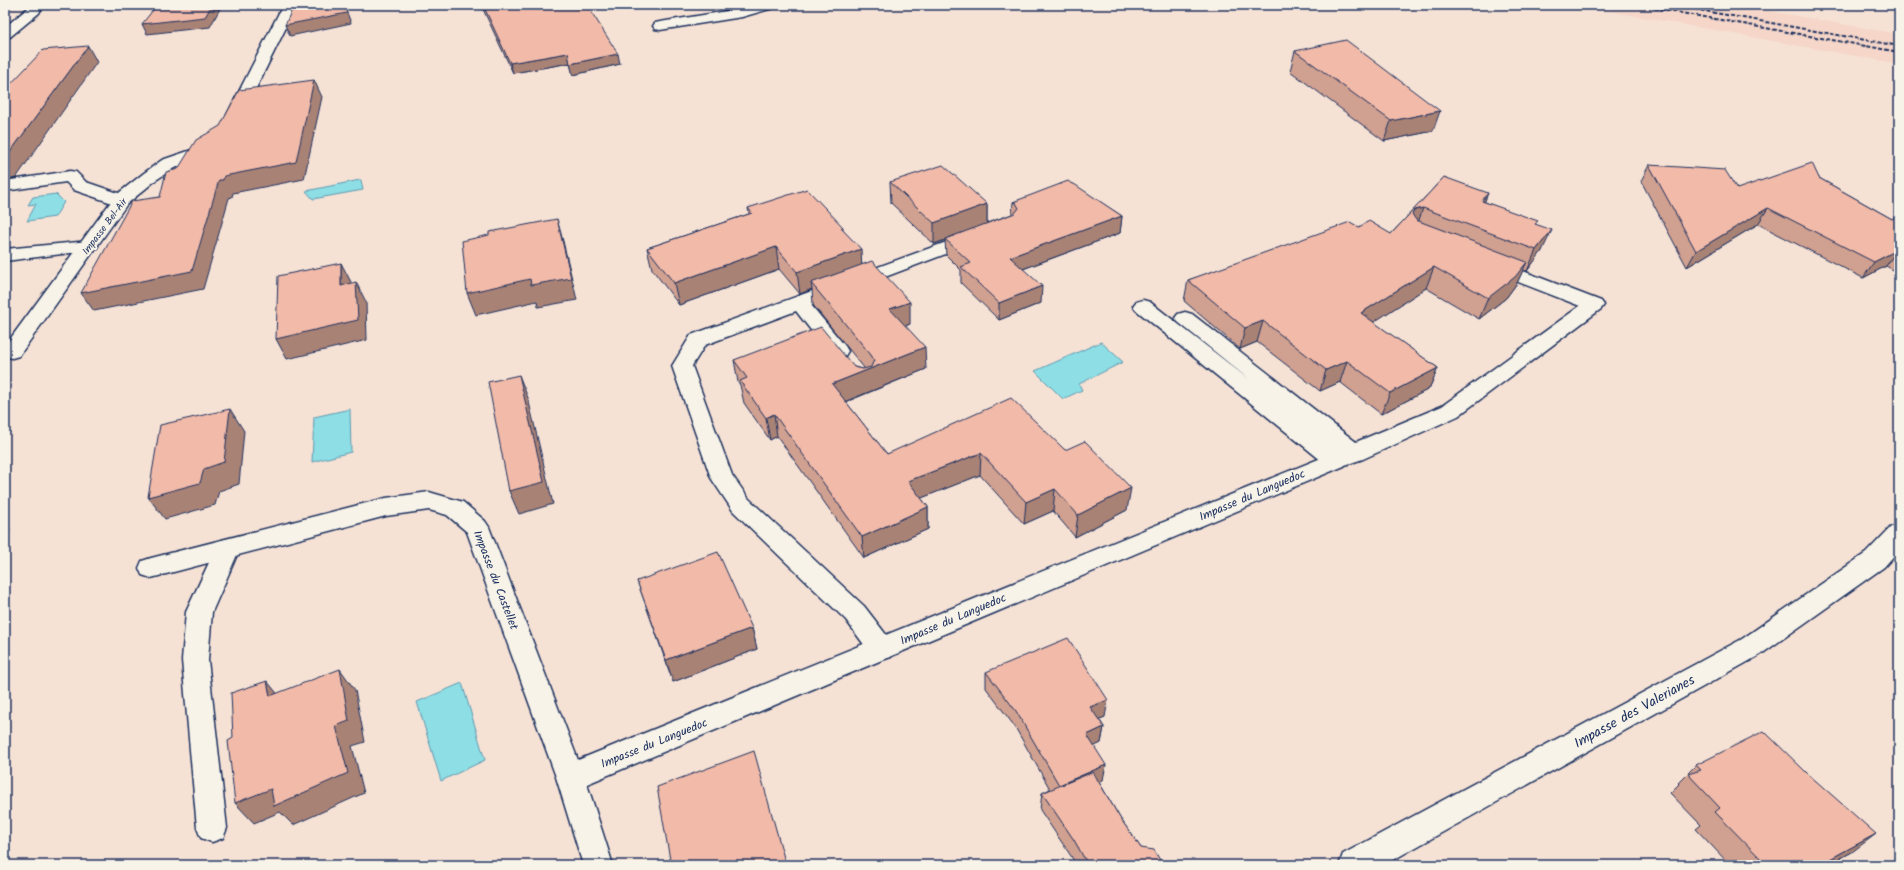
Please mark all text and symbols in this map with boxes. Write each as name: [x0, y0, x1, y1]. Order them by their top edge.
street label: Impasse Bel-Air: [78, 194, 132, 258]
street label: Impasse du Languedoc: [1196, 464, 1308, 526]
street label: Impasse du Castellet: [468, 528, 523, 633]
street label: Impasse du Languedoc: [897, 588, 1009, 650]
street label: Impasse des Valerianes: [1570, 669, 1699, 754]
street label: Impasse du Languedoc: [598, 713, 711, 774]

